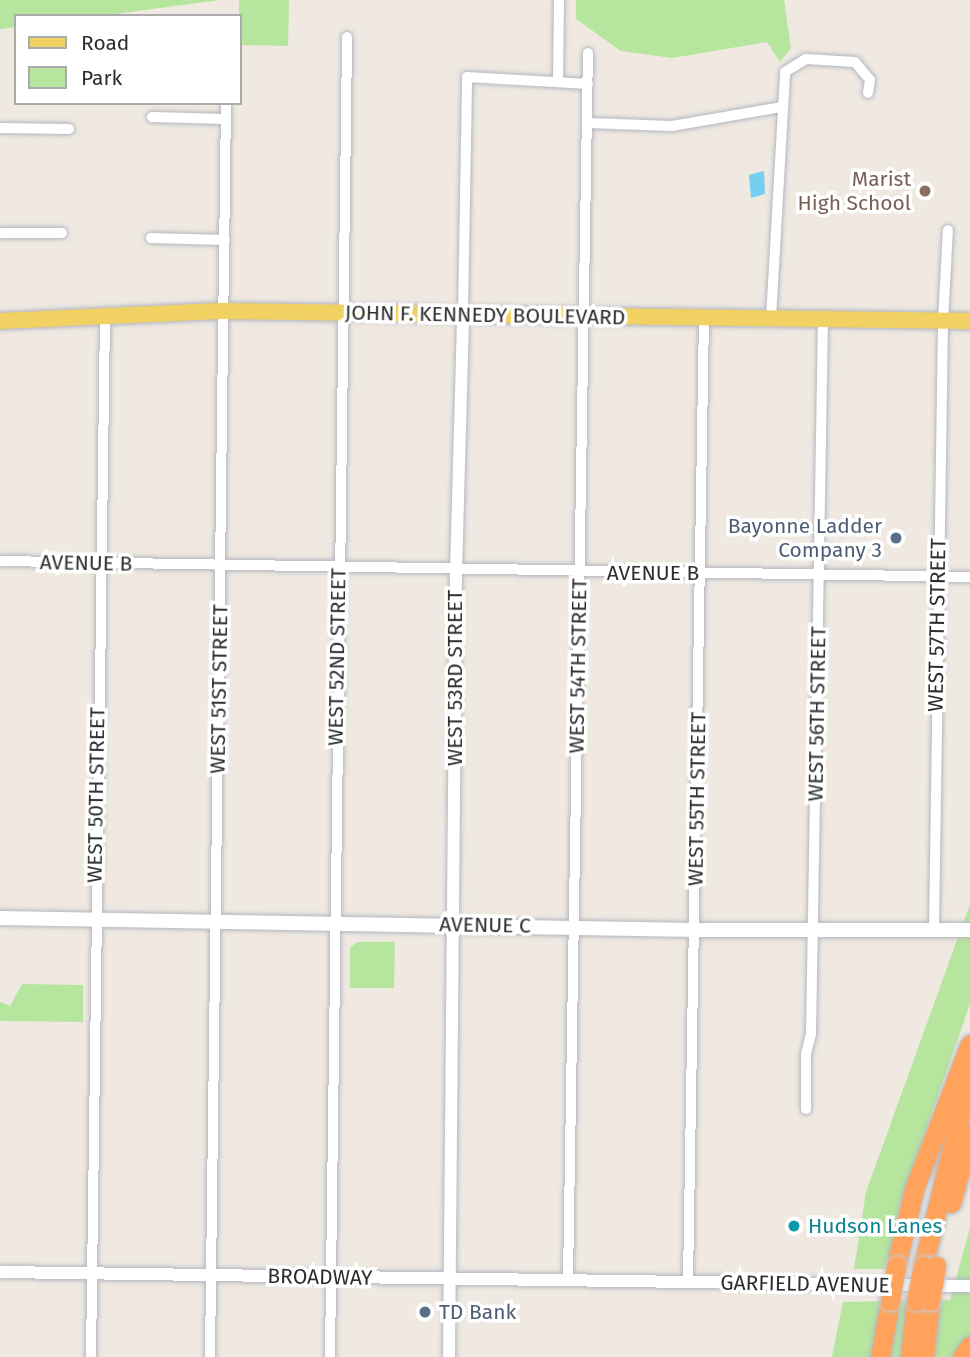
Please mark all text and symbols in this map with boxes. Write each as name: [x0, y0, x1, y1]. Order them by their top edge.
legend: [14, 14, 242, 105]
text: Road: [81, 30, 129, 56]
text: Park: [81, 65, 122, 91]
place label: Marist High School: [798, 166, 911, 216]
marker: Marist High School: [917, 183, 933, 199]
street label: JOHN F. KENNEDY BOULEVARD: [345, 300, 625, 330]
place label: Bayonne Ladder Company 3: [728, 513, 882, 563]
marker: Bayonne Ladder Company 3: [888, 530, 904, 546]
street label: WEST 57TH STREET: [923, 538, 951, 712]
street label: AVENUE B: [40, 550, 132, 576]
street label: AVENUE B: [607, 560, 699, 586]
street label: WEST 52ND STREET: [323, 568, 351, 746]
street label: WEST 54TH STREET: [564, 578, 592, 754]
street label: WEST 53RD STREET: [442, 590, 468, 766]
street label: WEST 51ST STREET: [205, 604, 233, 774]
street label: WEST 56TH STREET: [803, 626, 831, 802]
street label: WEST 50TH STREET: [82, 707, 110, 883]
street label: WEST 55TH STREET: [683, 712, 711, 886]
street label: AVENUE C: [439, 912, 531, 938]
place label: Hudson Lanes: [808, 1213, 942, 1239]
marker: Hudson Lanes: [786, 1218, 802, 1234]
street label: BROADWAY: [267, 1263, 373, 1291]
street label: GARFIELD AVENUE: [720, 1270, 890, 1298]
place label: TD Bank: [439, 1299, 516, 1325]
marker: TD Bank: [417, 1304, 433, 1320]

